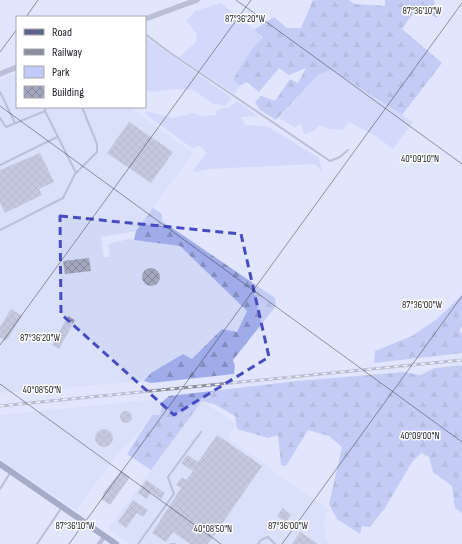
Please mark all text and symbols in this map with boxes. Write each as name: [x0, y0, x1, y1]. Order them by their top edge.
text: 87°36'10"W: [402, 5, 442, 17]
text: 87°36'20"W: [225, 13, 265, 25]
legend: [16, 16, 146, 108]
text: Road: [52, 25, 72, 40]
text: Railway: [52, 45, 83, 60]
text: Park: [52, 65, 70, 80]
text: Building: [52, 85, 84, 100]
text: 40°09'10"N: [401, 153, 439, 165]
text: 87°36'00"W: [402, 299, 443, 311]
text: 87°36'20"W: [20, 332, 60, 344]
text: 40°08'50"N: [23, 384, 61, 396]
text: 40°09'00"N: [400, 430, 440, 442]
text: 87°36'10"W: [55, 520, 95, 532]
text: 87°36'00"W: [268, 520, 309, 532]
text: 40°08'50"N: [194, 523, 232, 535]

